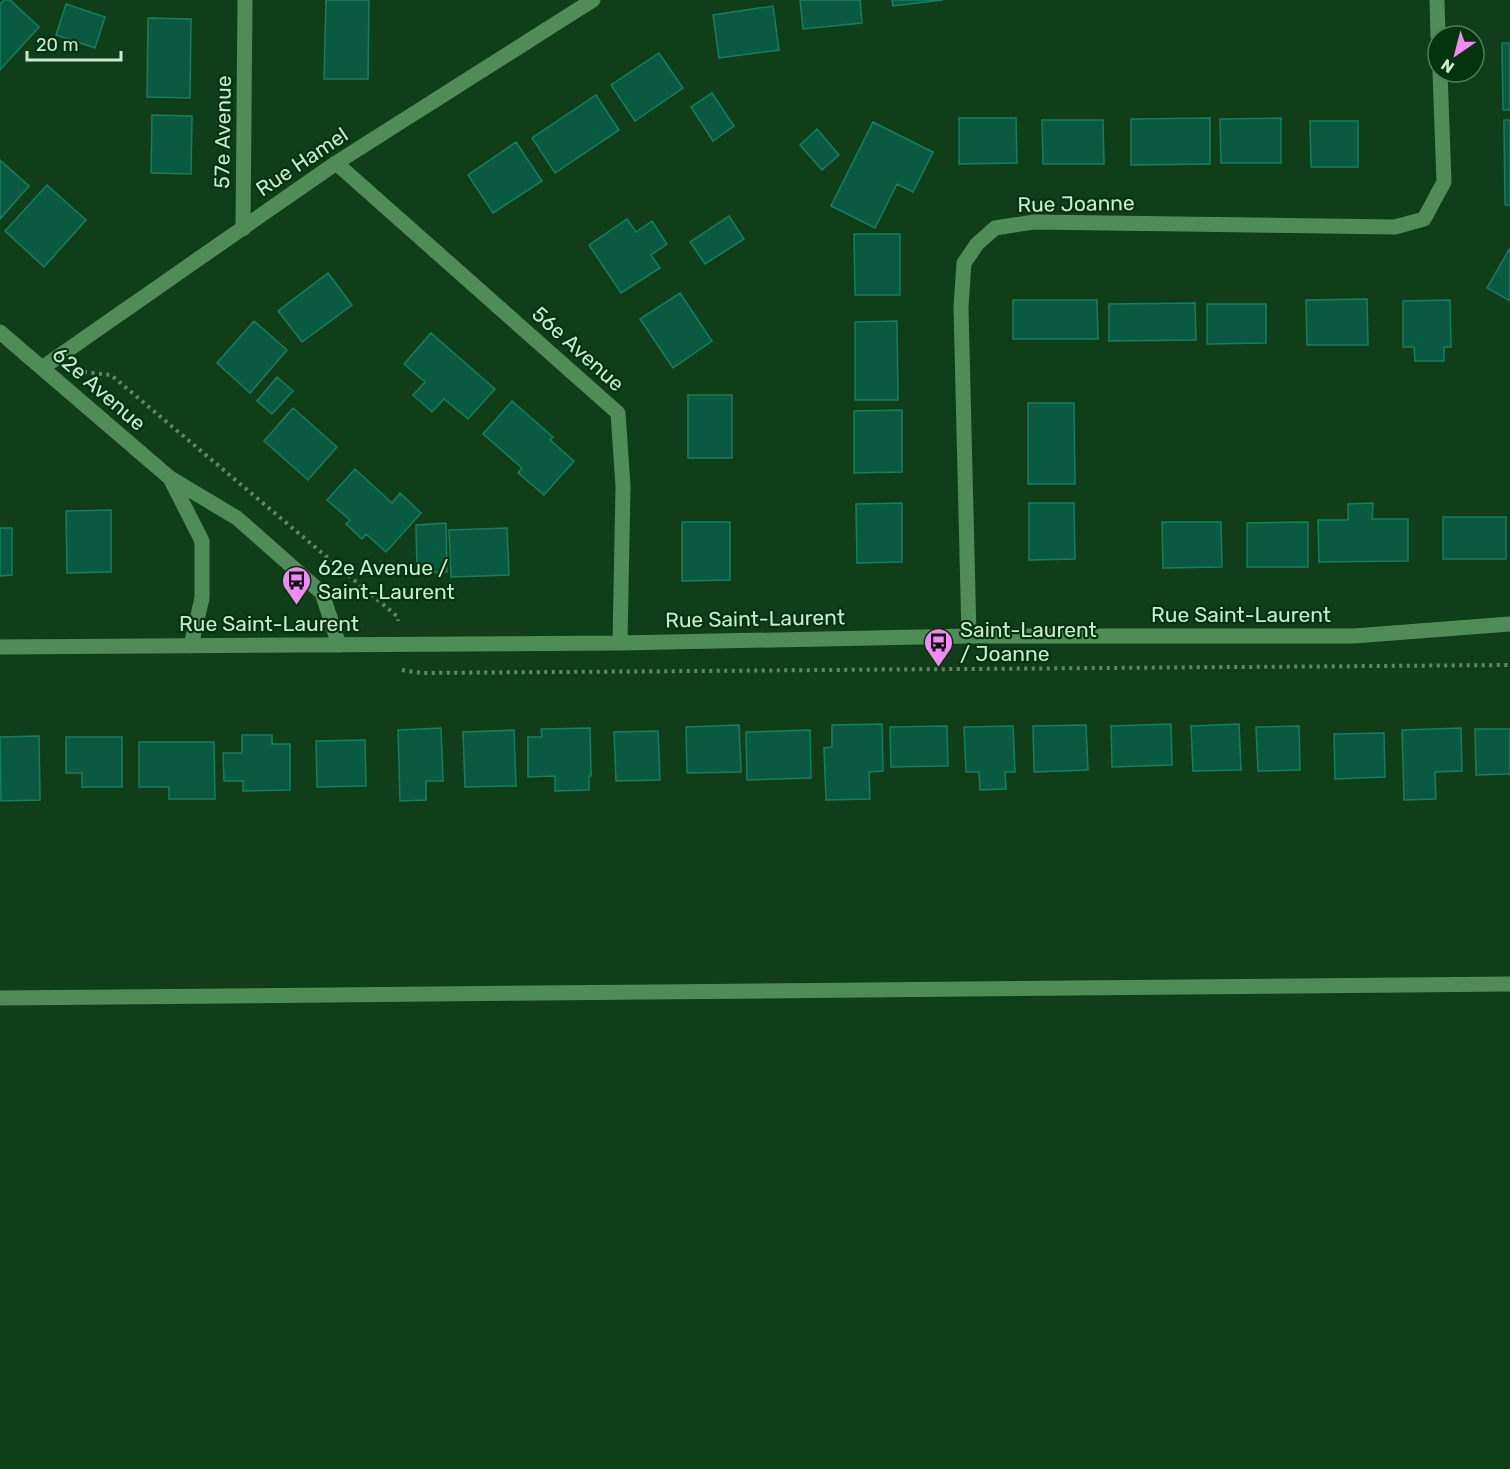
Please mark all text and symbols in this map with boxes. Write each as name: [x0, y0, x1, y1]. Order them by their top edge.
scale bar: [27, 24, 122, 62]
north arrow: [1426, 24, 1486, 84]
text: 20 m: [36, 34, 78, 56]
text: N: [1438, 55, 1458, 77]
street label: 57e Avenue: [209, 75, 236, 189]
street label: Rue Hamel: [251, 122, 352, 201]
street label: Rue Joanne: [1017, 190, 1135, 217]
street label: 56e Avenue: [527, 301, 629, 396]
street label: 62e Avenue: [48, 342, 151, 436]
place label: 62e Avenue / Saint-Laurent: [318, 555, 455, 604]
bus stop icon: 62e Avenue / Saint-Laurent: [281, 564, 313, 606]
street label: Rue Saint-Laurent: [1151, 602, 1331, 627]
street label: Rue Saint-Laurent: [665, 604, 845, 633]
street label: Rue Saint-Laurent: [179, 611, 359, 636]
place label: Saint-Laurent / Joanne: [960, 617, 1097, 666]
bus stop icon: Saint-Laurent / Joanne: [923, 626, 955, 668]

